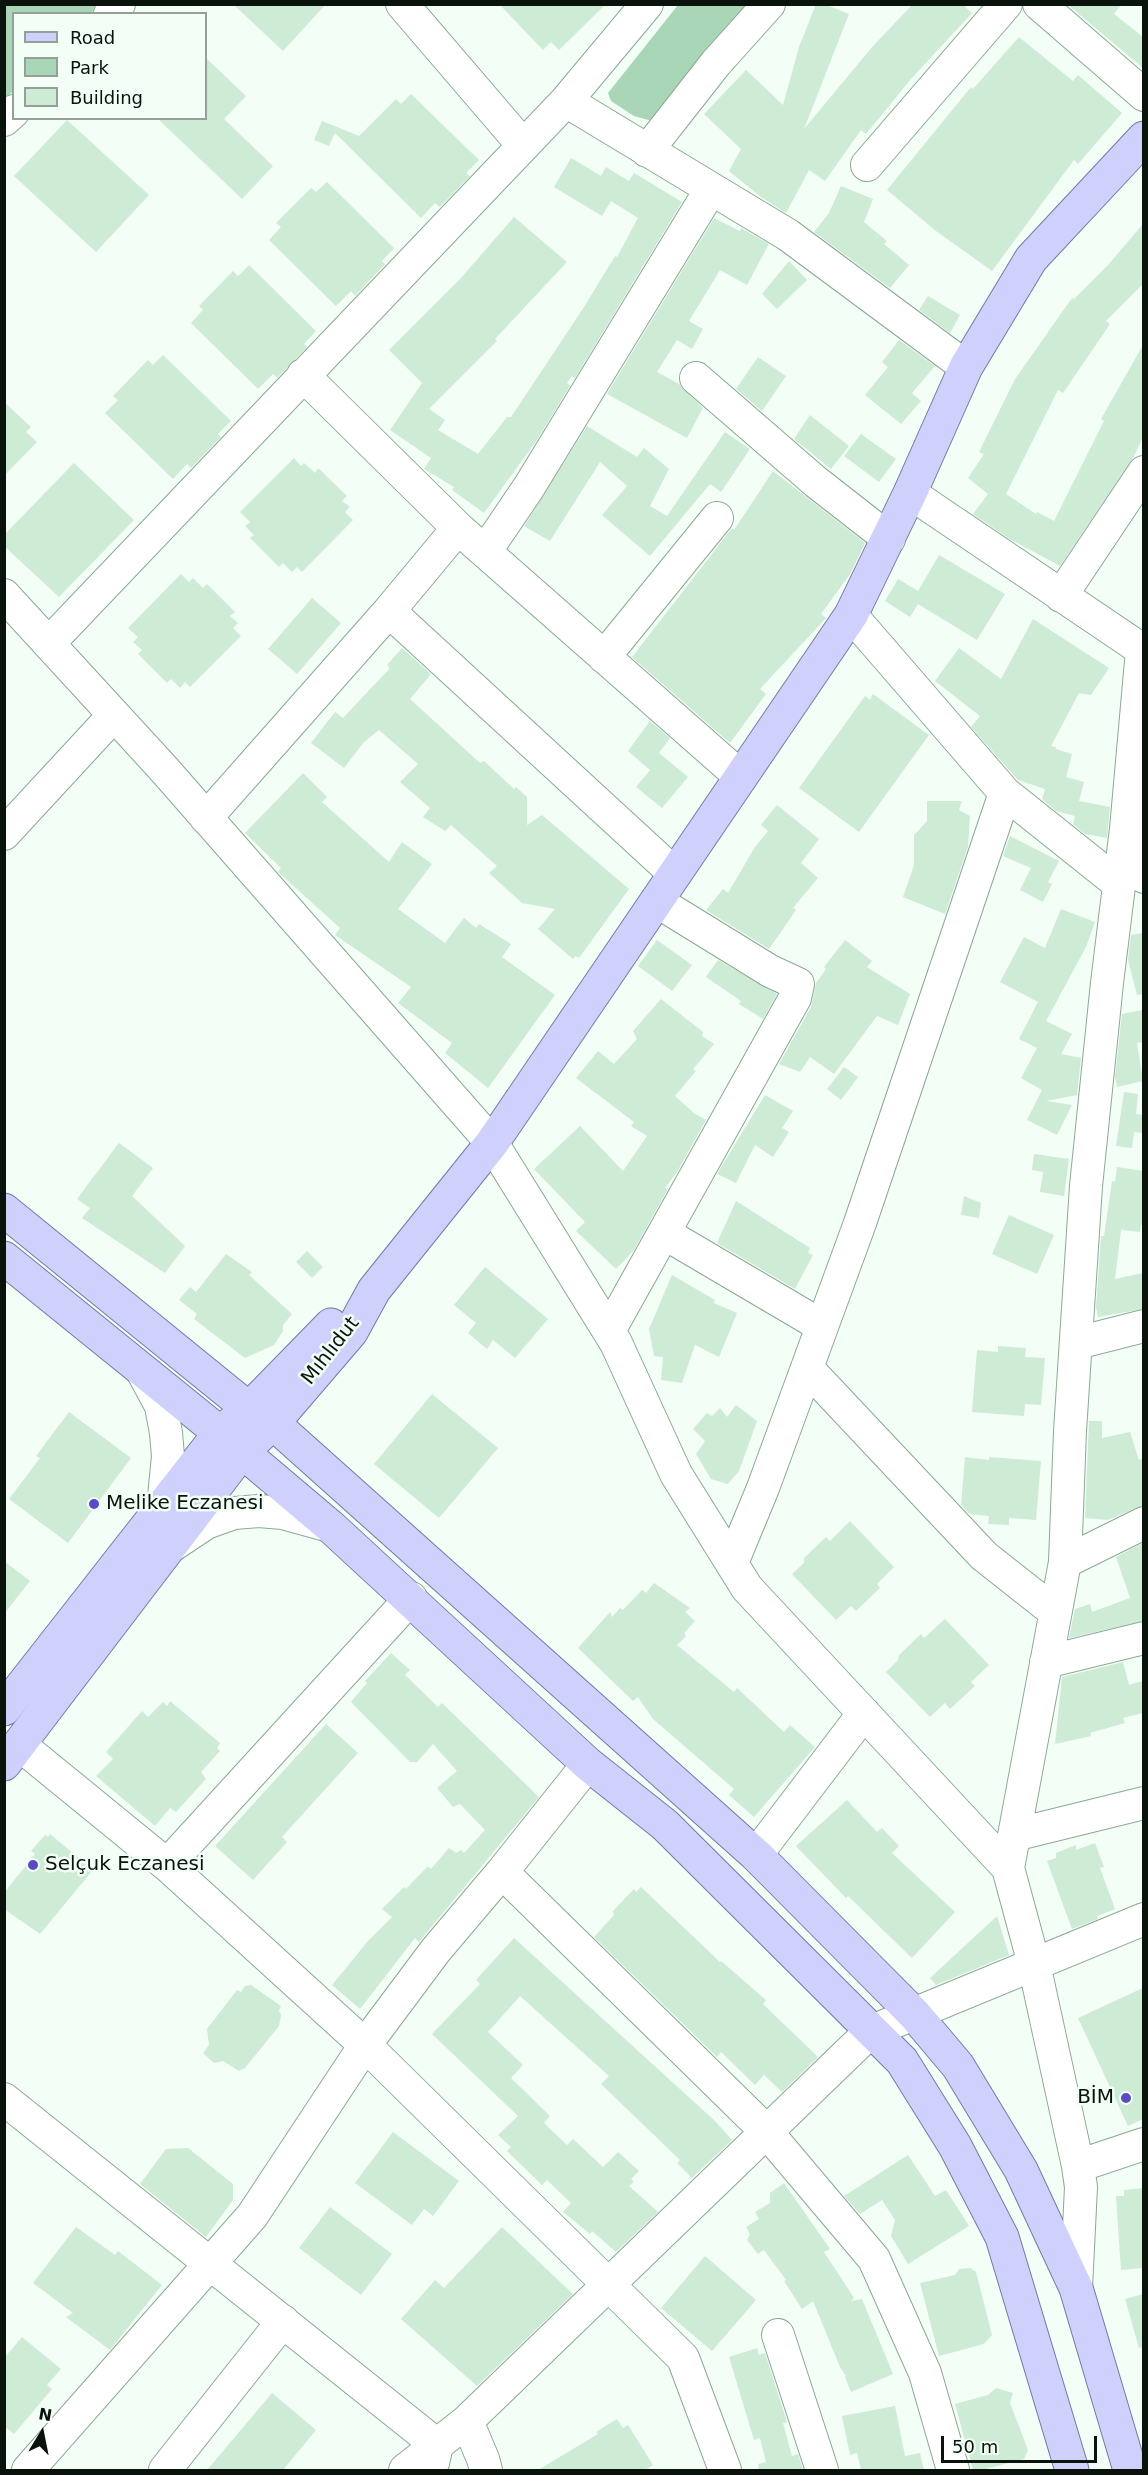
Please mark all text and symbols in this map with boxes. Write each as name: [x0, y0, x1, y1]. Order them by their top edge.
legend: [12, 12, 207, 120]
text: Road: [70, 27, 115, 48]
text: Park: [70, 57, 109, 78]
text: Building: [70, 87, 143, 108]
street label: Mıhlıdut: [297, 1312, 365, 1390]
place label: Melike Eczanesi: [106, 1492, 264, 1516]
marker: Melike Eczanesi: [87, 1497, 101, 1511]
place label: Selçuk Eczanesi: [45, 1853, 205, 1877]
marker: Selçuk Eczanesi: [26, 1858, 40, 1872]
place label: BİM: [1077, 2086, 1114, 2110]
marker: BİM: [1119, 2091, 1133, 2105]
north arrow: [12, 2403, 72, 2463]
text: N: [37, 2404, 53, 2425]
scale bar: [944, 2424, 1100, 2462]
text: 50 m: [952, 2436, 998, 2457]

